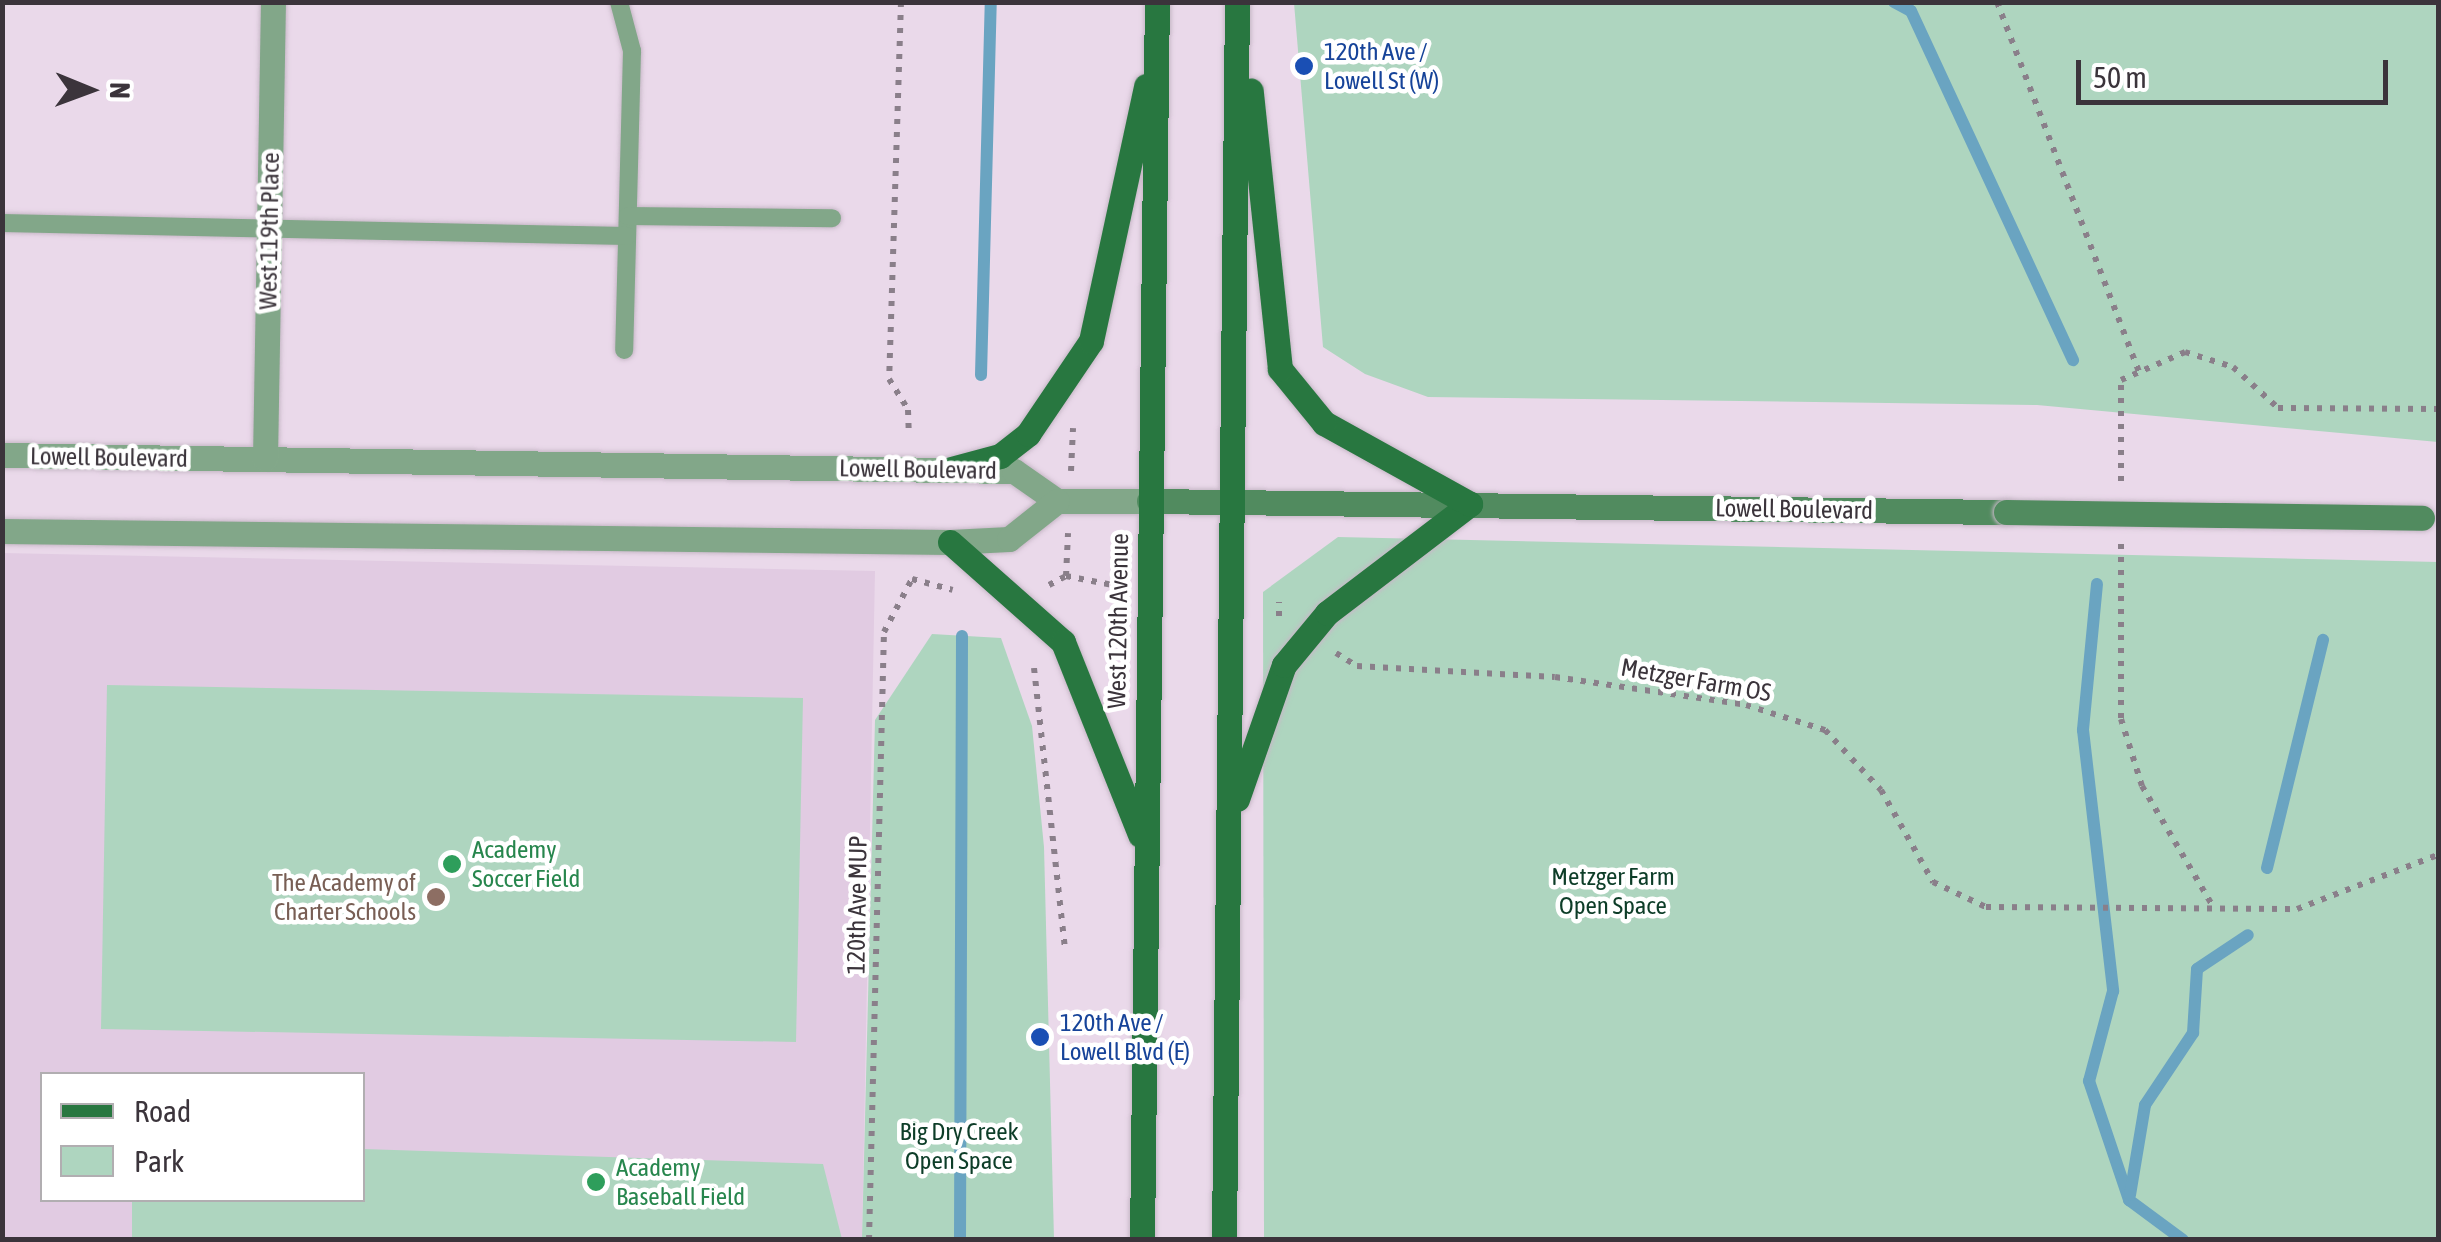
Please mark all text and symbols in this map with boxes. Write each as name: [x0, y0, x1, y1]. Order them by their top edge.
place label: 120th Ave / Lowell St (W): [1324, 37, 1439, 96]
north arrow: [40, 40, 140, 140]
scale bar: [2081, 40, 2394, 102]
marker: 120th Ave / Lowell St (W): [1293, 55, 1315, 77]
text: 50 m: [2093, 60, 2147, 94]
text: N: [104, 82, 136, 99]
street label: West 119th Place: [253, 152, 285, 310]
street label: Lowell Boulevard: [30, 441, 188, 473]
street label: Lowell Boulevard: [839, 453, 997, 485]
street label: Lowell Boulevard: [1715, 493, 1873, 525]
street label: West 120th Avenue: [1101, 533, 1135, 709]
street label: Metzger Farm OS: [1619, 652, 1773, 708]
place label: Academy Soccer Field: [472, 835, 580, 894]
street label: 120th Ave MUP: [841, 835, 873, 975]
marker: Academy Soccer Field: [441, 853, 463, 875]
park label: Metzger Farm Open Space: [1551, 862, 1675, 921]
place label: The Academy of Charter Schools: [272, 868, 416, 927]
marker: The Academy of Charter Schools: [425, 886, 447, 908]
place label: 120th Ave / Lowell Blvd (E): [1060, 1008, 1190, 1067]
marker: 120th Ave / Lowell Blvd (E): [1029, 1026, 1051, 1048]
legend: [40, 1072, 365, 1202]
text: Road: [134, 1094, 191, 1128]
park label: Big Dry Creek Open Space: [899, 1117, 1019, 1176]
text: Park: [134, 1144, 184, 1178]
place label: Academy Baseball Field: [616, 1153, 745, 1212]
marker: Academy Baseball Field: [585, 1171, 607, 1193]

